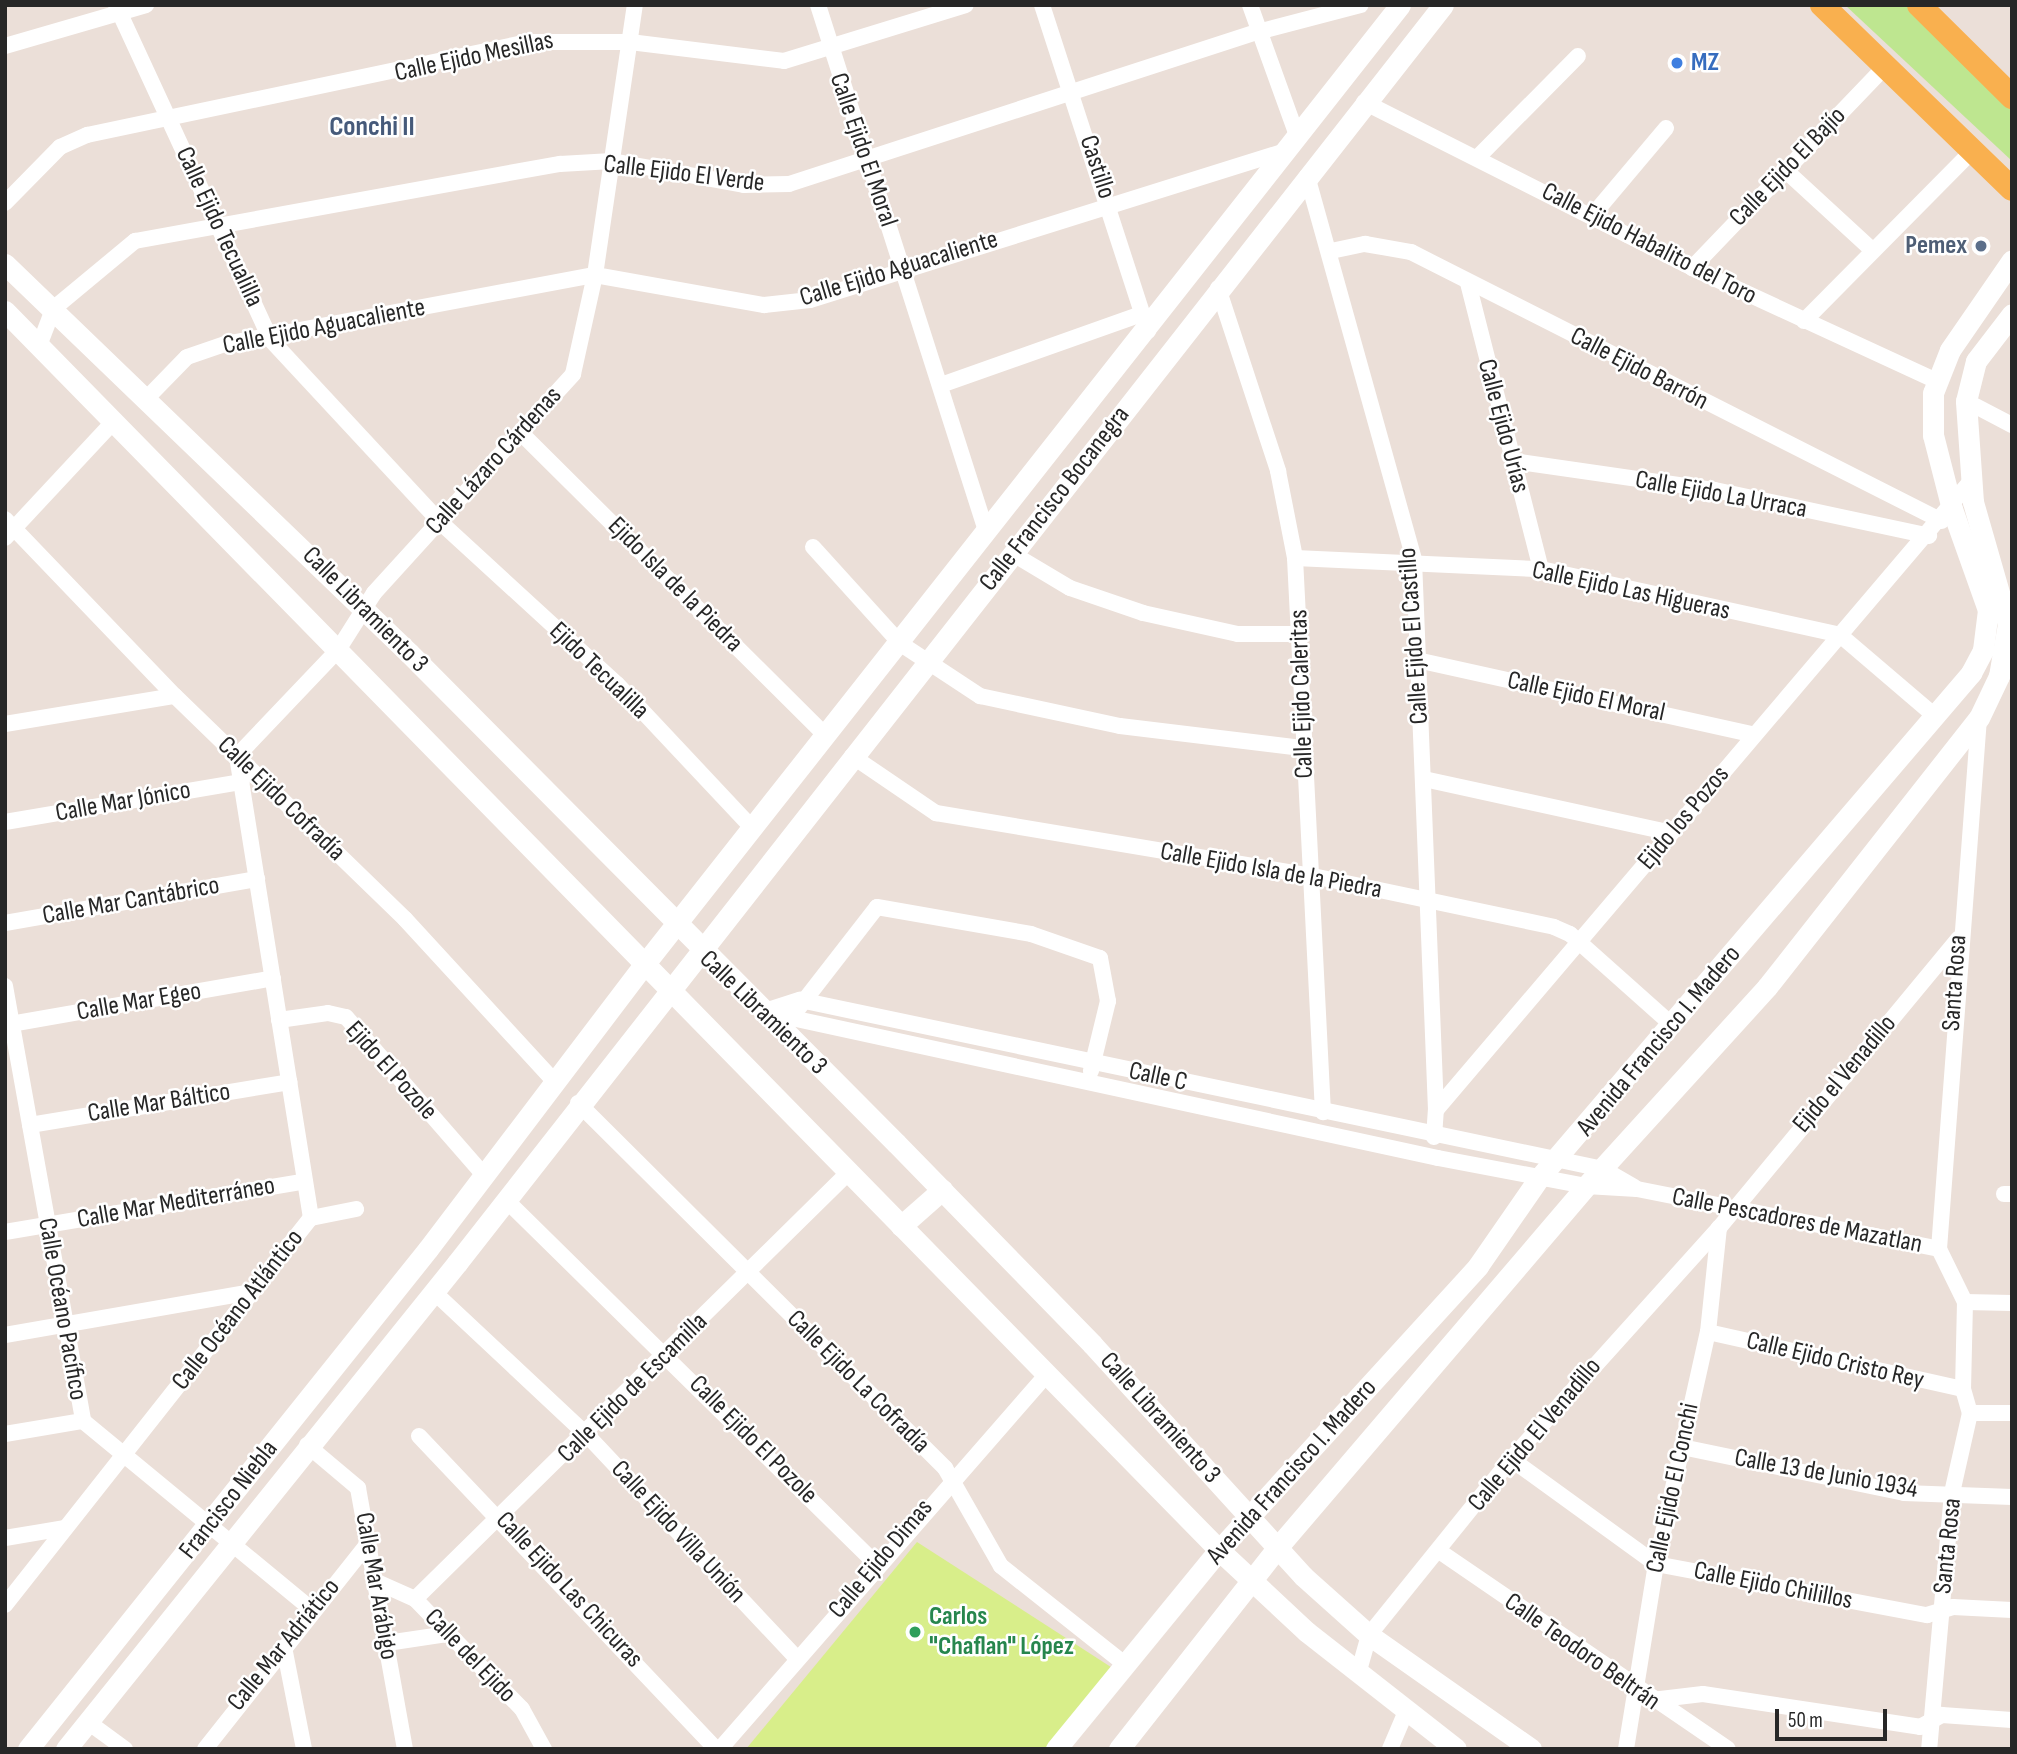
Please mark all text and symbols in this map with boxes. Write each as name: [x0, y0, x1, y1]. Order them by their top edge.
street label: Calle Ejido Mesillas: [392, 25, 556, 89]
place label: MZ: [1691, 47, 1719, 79]
marker: MZ: [1669, 55, 1685, 71]
street label: Calle Ejido El Moral: [822, 69, 904, 231]
street label: Calle Ejido El Bajío: [1723, 101, 1853, 233]
district label: Conchi II: [329, 110, 415, 144]
street label: Castillo: [1072, 131, 1122, 203]
street label: Calle Ejido Tecualilla: [168, 142, 270, 312]
street label: Calle Ejido El Verde: [602, 149, 766, 199]
street label: Calle Ejido Habalito del Toro: [1536, 176, 1762, 312]
street label: Calle Ejido Aguacaliente: [796, 224, 1002, 314]
place label: Pemex: [1905, 230, 1967, 262]
marker: Pemex: [1973, 238, 1989, 254]
street label: Calle Ejido Aguacaliente: [220, 292, 428, 362]
street label: Calle Ejido Barrón: [1565, 321, 1713, 417]
street label: Calle Ejido Urías: [1470, 356, 1536, 496]
street label: Calle Lázaro Cárdenas: [419, 381, 569, 541]
street label: Calle Francisco Bocanegra: [973, 400, 1137, 598]
street label: Calle Ejido La Urraca: [1633, 465, 1809, 525]
street label: Ejido Isla de la Piedra: [601, 511, 749, 659]
street label: Calle Libramiento 3: [295, 540, 435, 680]
street label: Calle Ejido El Castillo: [1392, 547, 1436, 725]
street label: Calle Ejido Las Higueras: [1529, 555, 1733, 627]
street label: Calle Ejido Caleritas: [1283, 609, 1321, 779]
street label: Ejido Tecualilla: [543, 616, 655, 726]
street label: Calle Ejido El Moral: [1504, 665, 1668, 729]
street label: Calle Ejido Cofradía: [211, 730, 351, 868]
street label: Ejido los Pozos: [1632, 760, 1736, 876]
street label: Calle Mar Jónico: [53, 775, 193, 829]
street label: Calle Ejido Isla de la Piedra: [1158, 836, 1384, 906]
street label: Calle Mar Cantábrico: [40, 870, 222, 932]
street label: Santa Rosa: [1936, 934, 1974, 1032]
street label: Avenida Francisco I. Madero: [1570, 940, 1748, 1142]
street label: Calle Libramiento 3: [693, 944, 833, 1082]
street label: Calle Mar Egeo: [74, 976, 204, 1028]
street label: Ejido el Venadillo: [1787, 1009, 1903, 1139]
street label: Ejido El Pozole: [339, 1015, 443, 1127]
street label: Calle C: [1126, 1056, 1190, 1098]
street label: Calle Mar Báltico: [86, 1076, 232, 1130]
street label: Calle Mar Mediterráneo: [75, 1170, 277, 1236]
street label: Calle Pescadores de Mazatlan: [1669, 1181, 1925, 1261]
street label: Calle Océano Pacífico: [31, 1215, 93, 1403]
street label: Calle Océano Atlántico: [166, 1223, 310, 1397]
street label: Calle Ejido La Cofradía: [780, 1304, 936, 1460]
street label: Calle Ejido de Escamilla: [552, 1307, 714, 1469]
street label: Calle Ejido Cristo Rey: [1743, 1325, 1927, 1397]
street label: Calle Libramiento 3: [1093, 1346, 1227, 1490]
street label: Calle Ejido El Venadillo: [1462, 1352, 1608, 1518]
street label: Calle Ejido El Pozole: [682, 1369, 824, 1511]
street label: Avenida Francisco I. Madero: [1201, 1373, 1383, 1571]
street label: Calle Ejido El Conchi: [1640, 1400, 1706, 1576]
street label: Francisco Niebla: [173, 1434, 285, 1566]
street label: Calle 13 de Junio 1934: [1732, 1443, 1920, 1505]
street label: Calle Ejido Villa Unión: [604, 1454, 752, 1610]
street label: Calle Ejido Dimas: [822, 1493, 940, 1625]
street label: Santa Rosa: [1927, 1497, 1969, 1595]
street label: Calle Ejido Las Chicuras: [489, 1506, 649, 1674]
street label: Calle Mar Arábigo: [348, 1510, 404, 1662]
street label: Calle Ejido Chilillos: [1691, 1555, 1855, 1617]
street label: Calle Mar Adriático: [221, 1573, 347, 1717]
street label: Calle Teodoro Beltrán: [1498, 1587, 1666, 1717]
place label: Carlos "Chaflan" López: [929, 1601, 1074, 1662]
street label: Calle del Ejido: [418, 1603, 522, 1709]
marker: Carlos "Chaflan" López: [907, 1624, 923, 1640]
scale bar: [1779, 1694, 1891, 1738]
text: 50 m: [1788, 1708, 1823, 1733]

